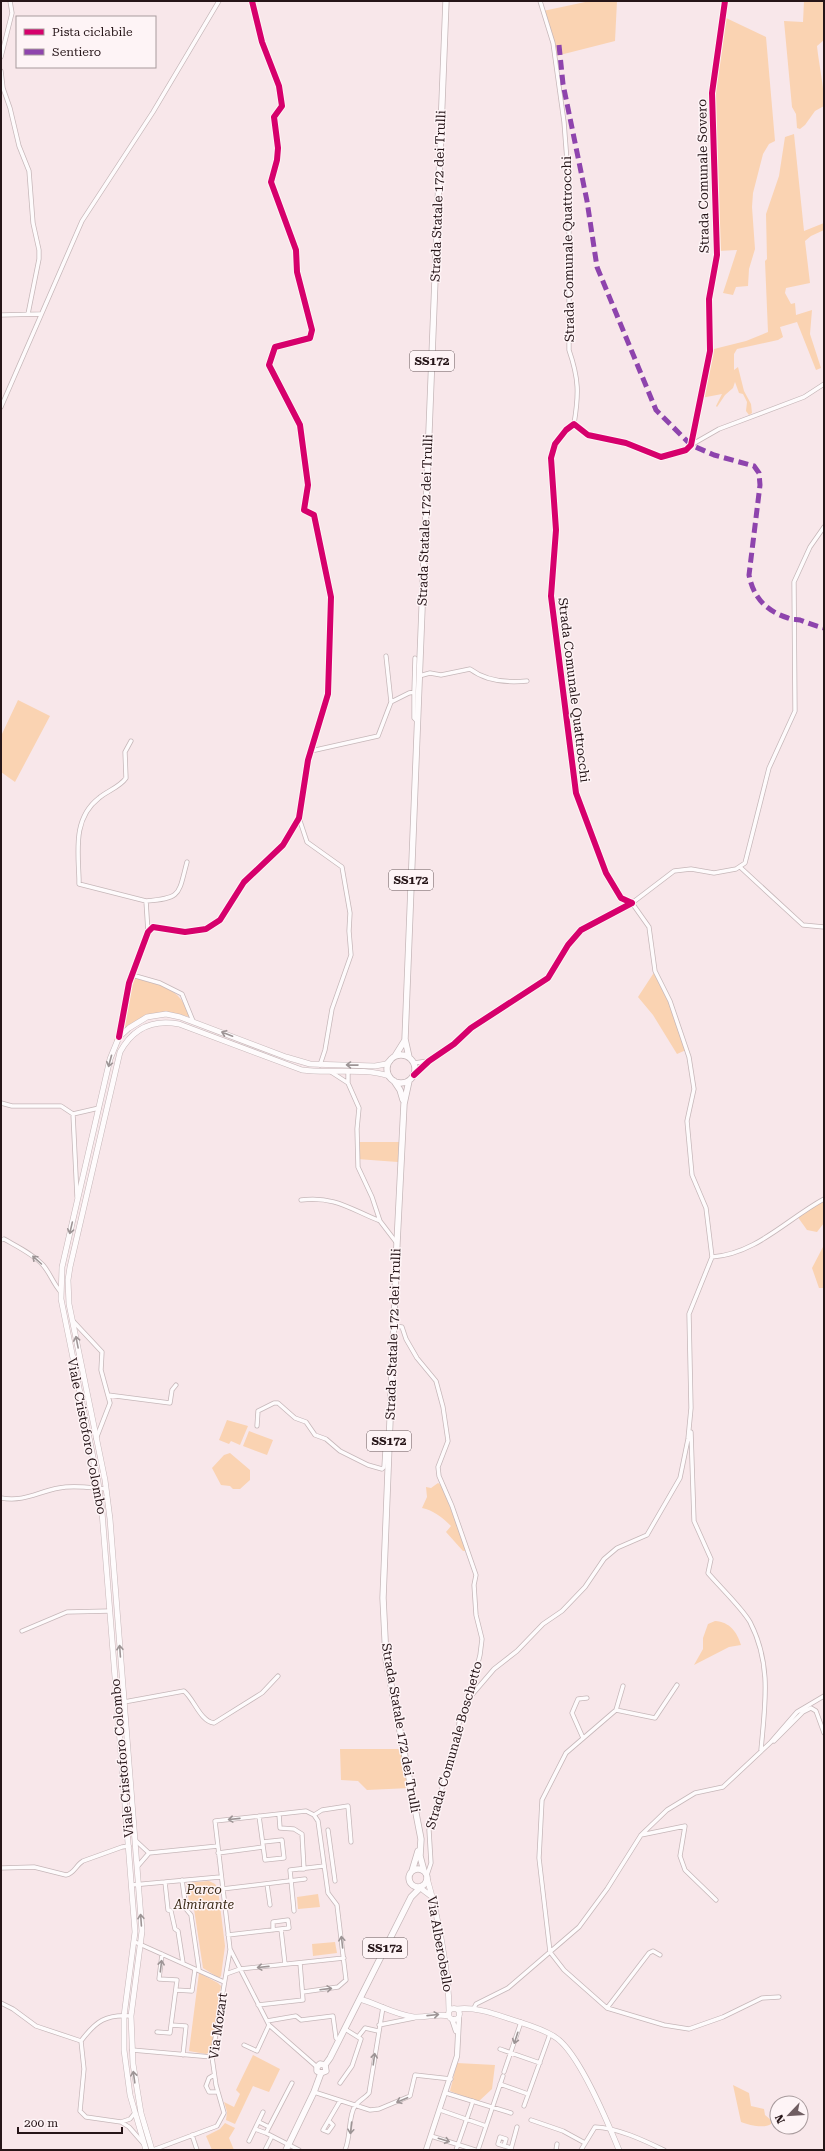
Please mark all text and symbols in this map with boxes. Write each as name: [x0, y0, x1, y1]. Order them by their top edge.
legend: [16, 16, 156, 68]
text: Pista ciclabile: [52, 25, 133, 39]
text: Sentiero: [52, 45, 101, 59]
street label: Strada Comunale Sovero: [694, 99, 712, 253]
street label: Strada Statale 172 dei Trulli: [428, 110, 448, 282]
street label: Strada Comunale Quattrocchi: [559, 156, 577, 342]
road number: SS172: [410, 351, 454, 371]
street label: Strada Statale 172 dei Trulli: [415, 434, 435, 606]
street label: Strada Comunale Quattrocchi: [555, 597, 593, 783]
road number: SS172: [389, 870, 433, 890]
one-way arrow: [222, 1030, 234, 1038]
one-way arrow: [106, 1054, 113, 1067]
one-way arrow: [346, 1061, 359, 1069]
one-way arrow: [67, 1221, 75, 1234]
street label: Strada Statale 172 dei Trulli: [383, 1248, 403, 1420]
one-way arrow: [32, 1256, 43, 1265]
one-way arrow: [72, 1336, 80, 1349]
street label: Viale Cristoforo Colombo: [64, 1356, 110, 1516]
road number: SS172: [367, 1431, 411, 1451]
street label: Strada Statale 172 dei Trulli: [379, 1642, 423, 1814]
one-way arrow: [116, 1645, 124, 1658]
street label: Strada Comunale Boschetto: [423, 1659, 485, 1831]
street label: Viale Cristoforo Colombo: [108, 1678, 136, 1838]
one-way arrow: [228, 1815, 241, 1823]
park label: Parco Almirante: [173, 1882, 234, 1912]
street label: Via Alberobello: [424, 1895, 456, 1993]
one-way arrow: [138, 1914, 145, 1927]
one-way arrow: [338, 1936, 346, 1949]
road number: SS172: [363, 1938, 407, 1958]
one-way arrow: [157, 1960, 165, 1973]
one-way arrow: [257, 1963, 270, 1970]
one-way arrow: [319, 1985, 332, 1993]
street label: Via Mozart: [206, 1991, 230, 2060]
one-way arrow: [426, 2011, 439, 2019]
one-way arrow: [511, 2031, 519, 2043]
one-way arrow: [370, 2053, 378, 2066]
one-way arrow: [130, 2071, 138, 2084]
north arrow: [769, 2095, 809, 2135]
one-way arrow: [397, 2097, 409, 2104]
scale bar: [18, 2109, 122, 2135]
text: N: [772, 2112, 788, 2126]
text: 200 m: [24, 2116, 58, 2130]
one-way arrow: [347, 2121, 354, 2134]
one-way arrow: [438, 2137, 451, 2144]

